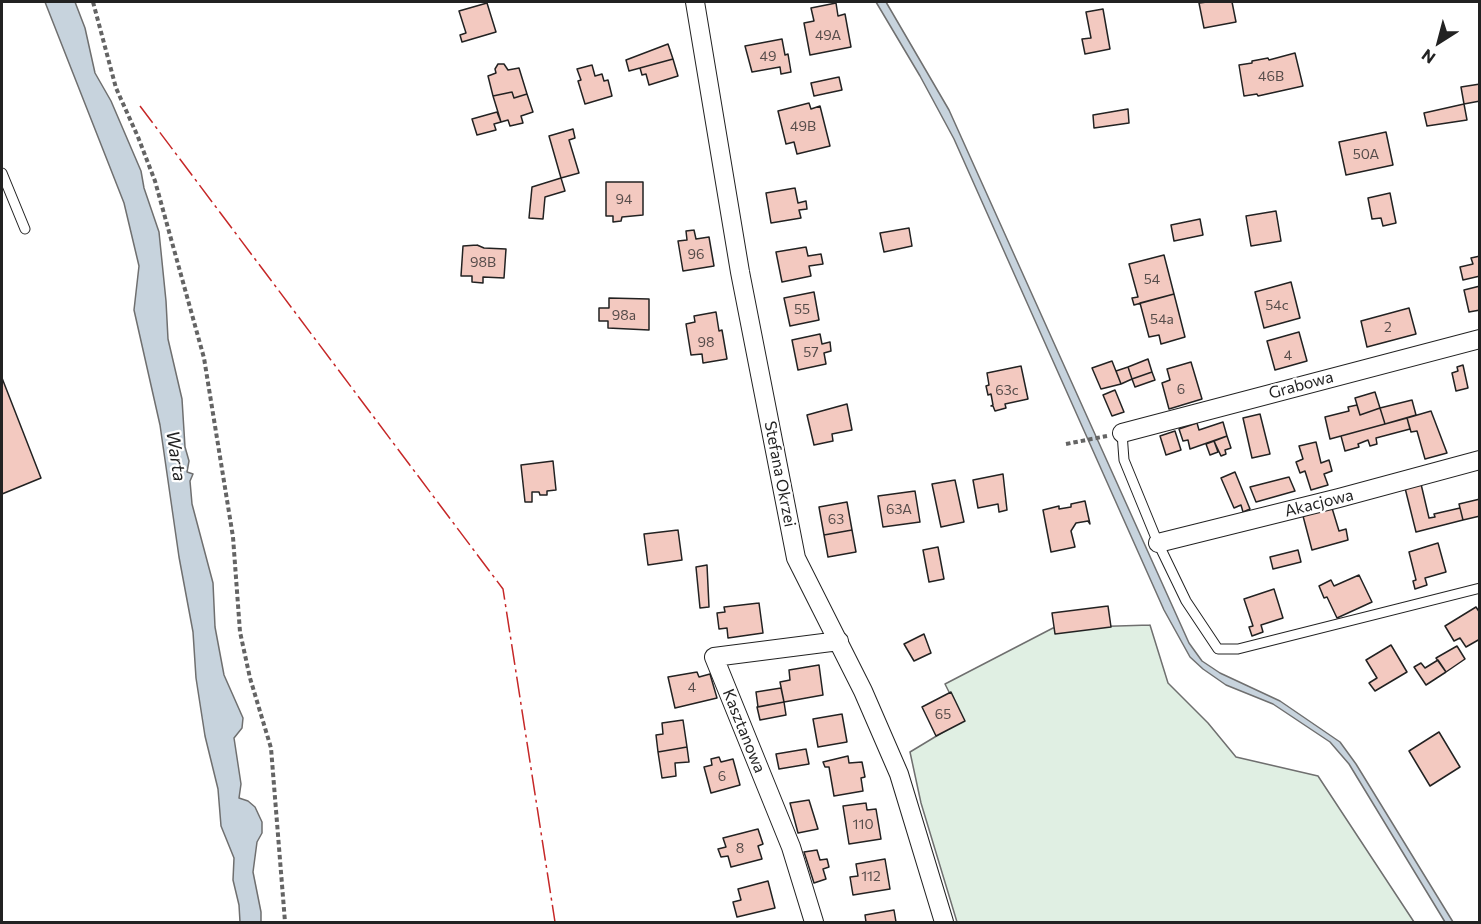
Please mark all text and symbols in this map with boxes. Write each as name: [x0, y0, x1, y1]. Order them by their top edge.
north arrow: [1409, 12, 1469, 72]
house number: 49A: [815, 27, 841, 43]
text: N: [1418, 46, 1439, 68]
house number: 49: [760, 48, 776, 64]
house number: 46B: [1258, 68, 1284, 84]
house number: 49B: [790, 118, 816, 134]
house number: 50A: [1353, 146, 1379, 162]
house number: 94: [616, 191, 632, 207]
house number: 96: [688, 246, 704, 262]
house number: 98B: [470, 254, 496, 270]
house number: 54: [1144, 271, 1160, 287]
house number: 54c: [1265, 297, 1289, 313]
house number: 55: [794, 301, 810, 317]
house number: 98a: [612, 307, 636, 323]
house number: 54a: [1150, 311, 1174, 327]
house number: 2: [1384, 319, 1392, 335]
house number: 98: [698, 334, 714, 350]
house number: 57: [803, 344, 819, 360]
house number: 4: [1284, 347, 1292, 363]
street label: Grabowa: [1267, 367, 1335, 403]
house number: 6: [1177, 381, 1185, 397]
house number: 63c: [995, 382, 1019, 398]
street label: Stefana Okrzei: [760, 419, 800, 529]
water label: Warta: [161, 429, 191, 483]
street label: Akacjowa: [1283, 485, 1355, 521]
house number: 63A: [886, 501, 912, 517]
house number: 63: [828, 511, 844, 527]
house number: 4: [688, 679, 696, 695]
street label: Kasztanowa: [718, 686, 770, 776]
house number: 65: [935, 706, 951, 722]
house number: 6: [718, 768, 726, 784]
house number: 110: [852, 816, 874, 832]
house number: 8: [736, 840, 744, 856]
house number: 112: [861, 868, 881, 884]

